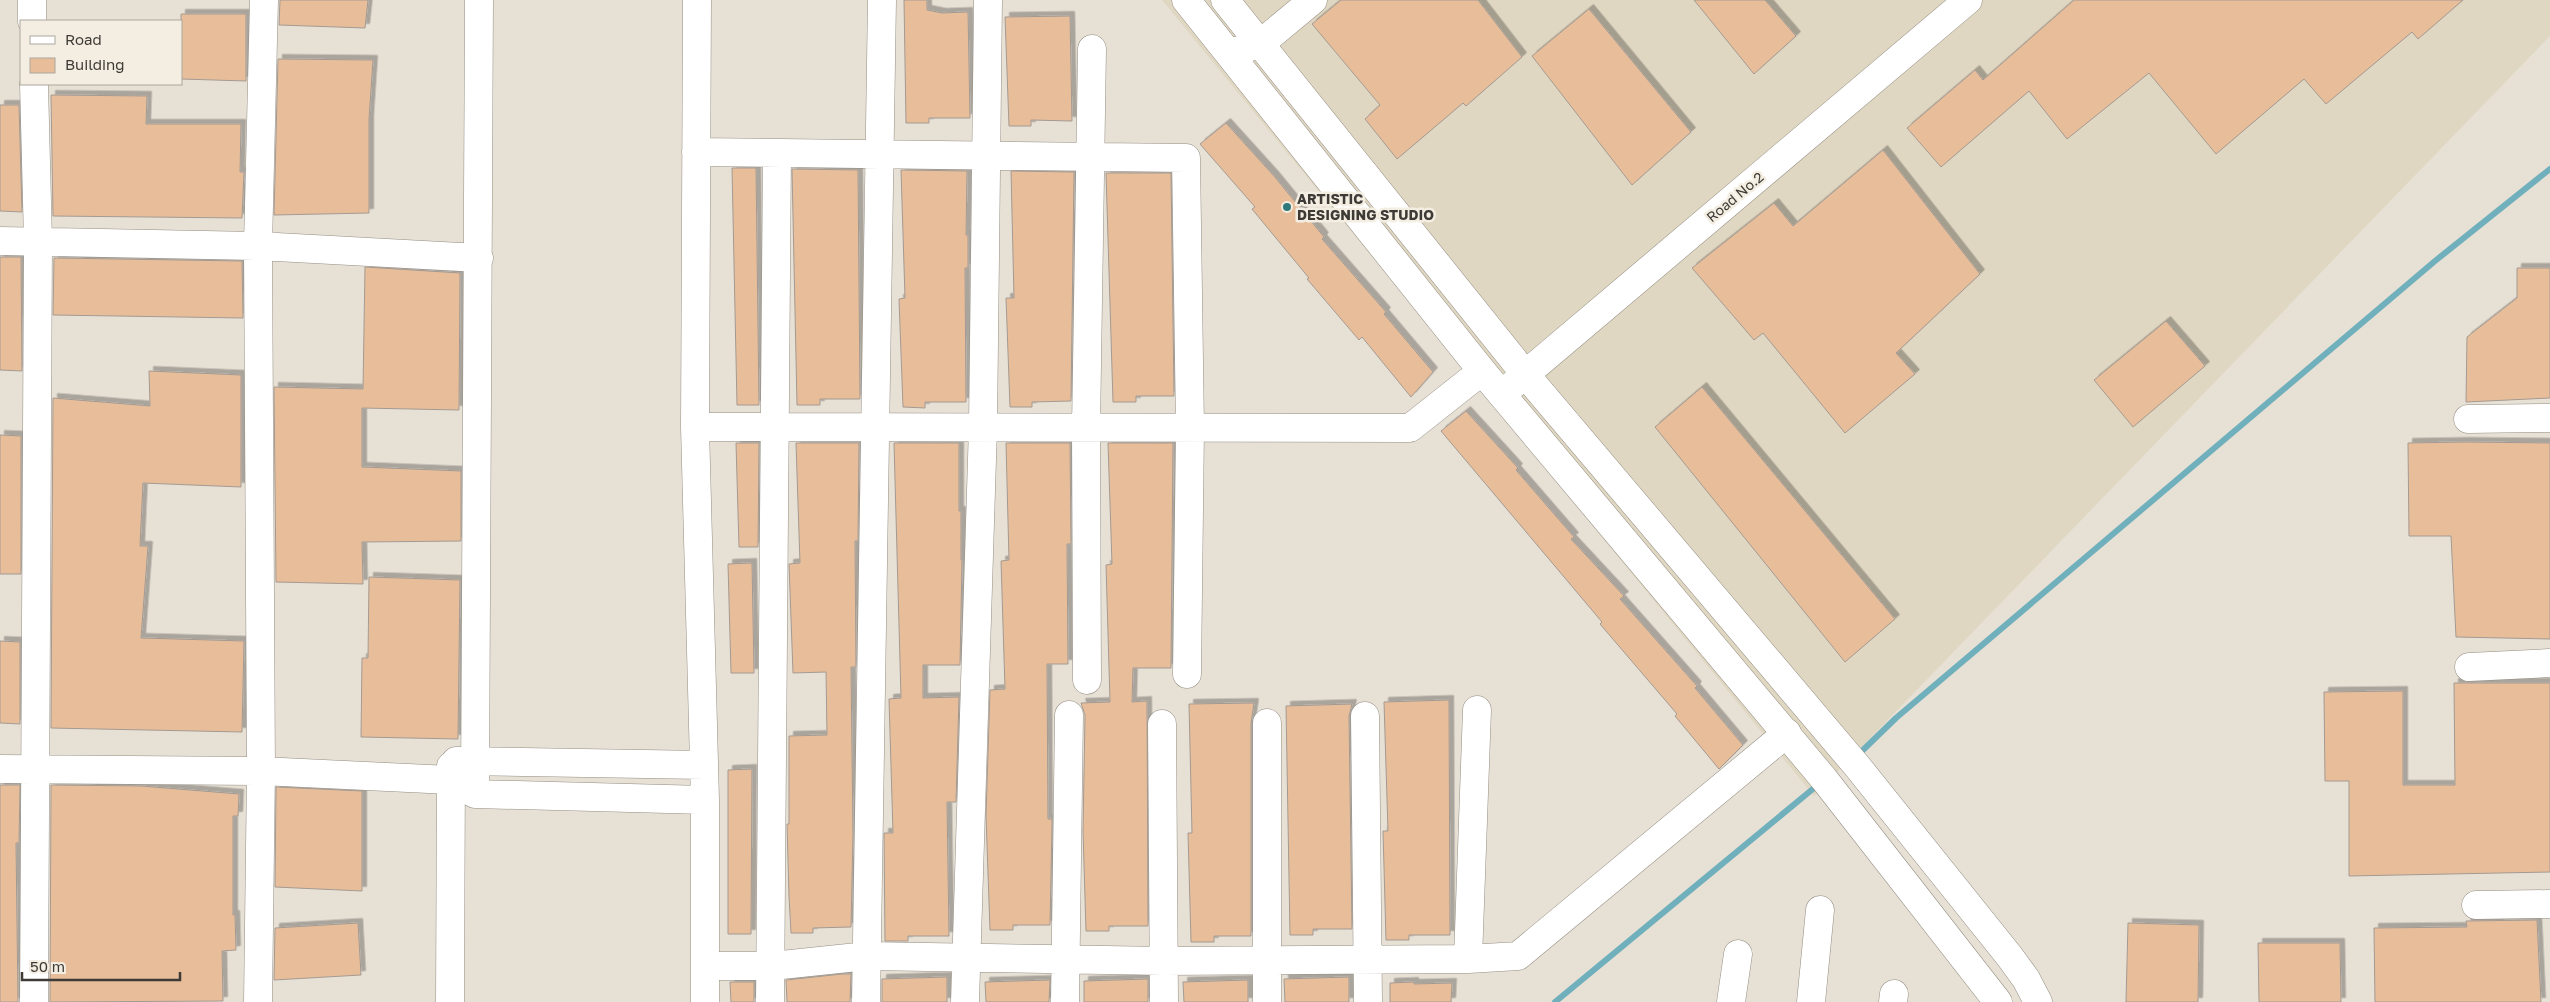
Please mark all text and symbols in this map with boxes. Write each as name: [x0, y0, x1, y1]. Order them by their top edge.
legend: [20, 20, 182, 85]
text: Road: [65, 30, 102, 48]
text: Building: [65, 55, 125, 73]
street label: Road No.2: [1703, 168, 1767, 225]
place label: ARTISTIC DESIGNING STUDIO: [1297, 190, 1434, 223]
marker: ARTISTIC DESIGNING STUDIO: [1281, 201, 1293, 213]
scale bar: [22, 950, 180, 982]
text: 50 m: [30, 957, 65, 975]

